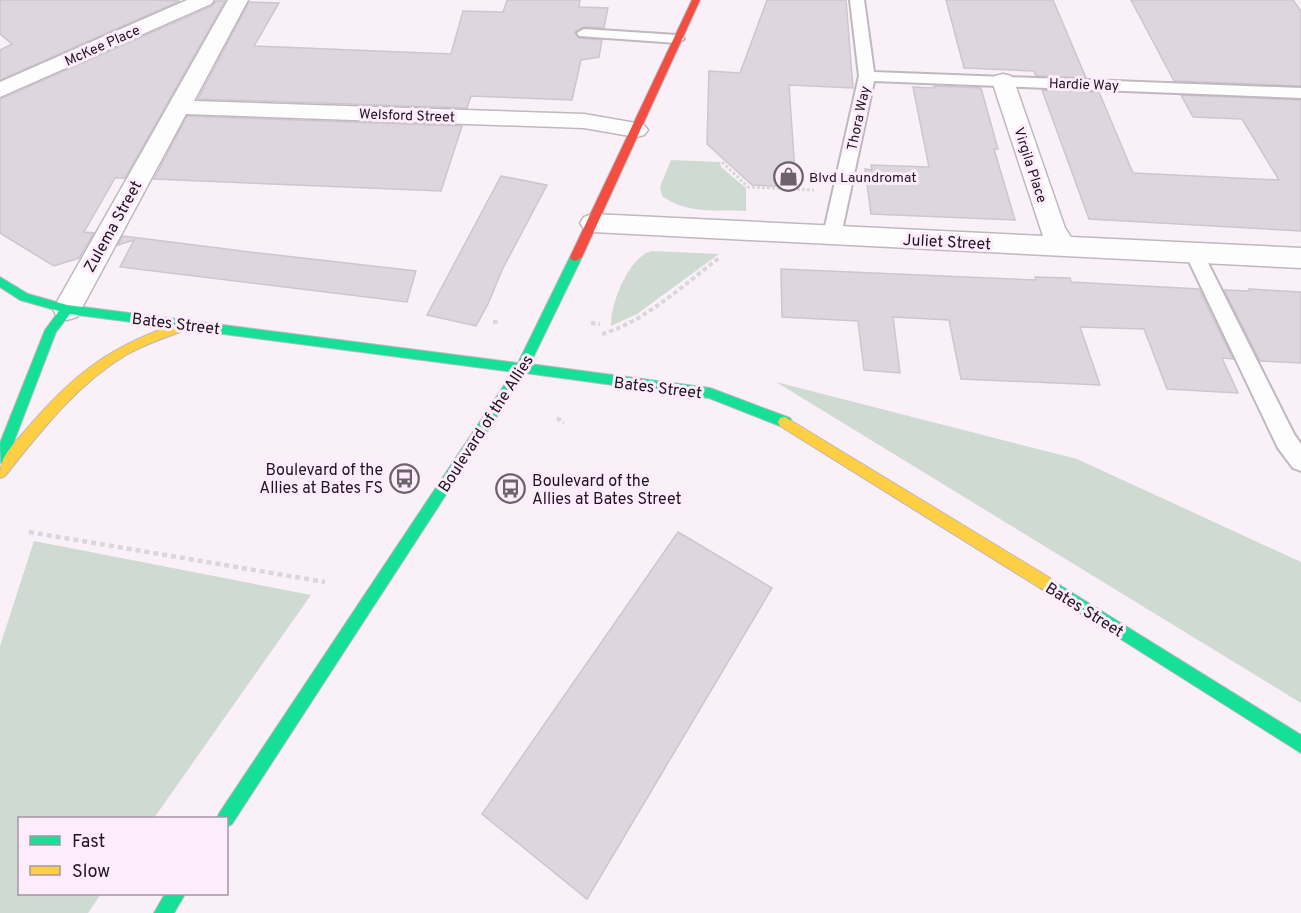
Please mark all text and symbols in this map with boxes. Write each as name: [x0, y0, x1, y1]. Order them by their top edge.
street label: McKee Place: [62, 22, 143, 71]
street label: Hardie Way: [1049, 76, 1119, 95]
street label: Thora Way: [844, 84, 875, 152]
street label: Welsford Street: [359, 106, 455, 127]
street label: Virgila Place: [1009, 126, 1050, 205]
shop icon: Blvd Laundromat: [772, 161, 804, 193]
place label: Blvd Laundromat: [809, 170, 916, 187]
street label: Zulema Street: [80, 177, 147, 276]
street label: Juliet Street: [902, 231, 992, 255]
street label: Bates Street: [131, 310, 221, 340]
street label: Boulevard of the Allies: [435, 352, 539, 497]
street label: Bates Street: [613, 374, 703, 404]
place label: Boulevard of the Allies at Bates FS: [259, 461, 383, 499]
bus stop icon: Boulevard of the Allies at Bates FS: [388, 462, 420, 494]
place label: Boulevard of the Allies at Bates Street: [532, 472, 681, 510]
bus stop icon: Boulevard of the Allies at Bates Street: [495, 473, 527, 505]
street label: Bates Street: [1041, 579, 1127, 643]
legend: [18, 817, 228, 895]
text: Fast: [72, 831, 105, 854]
text: Slow: [72, 861, 110, 884]

